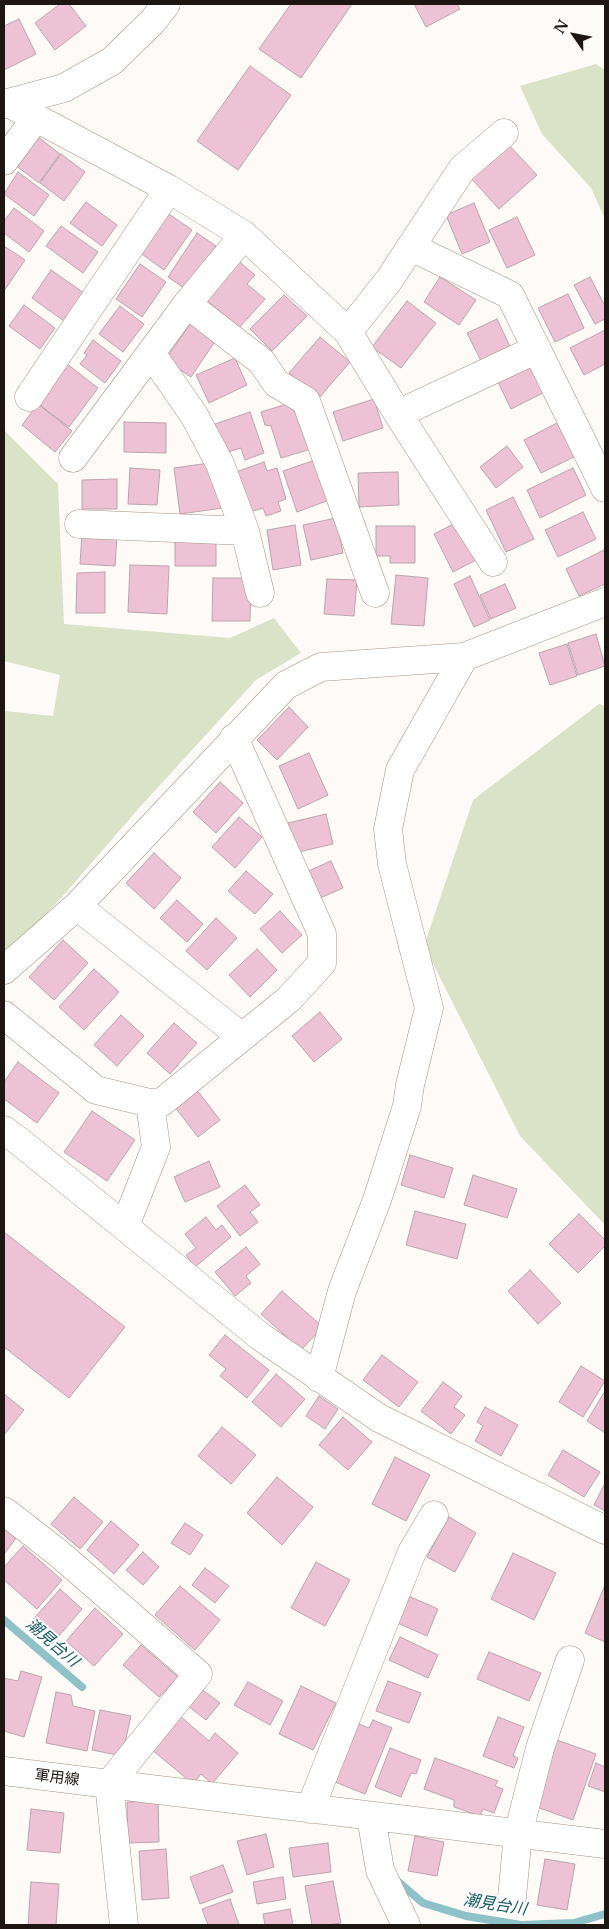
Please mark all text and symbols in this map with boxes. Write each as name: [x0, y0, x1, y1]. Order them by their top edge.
north arrow: [549, 10, 599, 60]
text: N: [550, 16, 573, 37]
water label: 潮見台川: [22, 1615, 82, 1671]
street label: 軍用線: [34, 1766, 80, 1790]
water label: 潮見台川: [462, 1891, 528, 1919]

